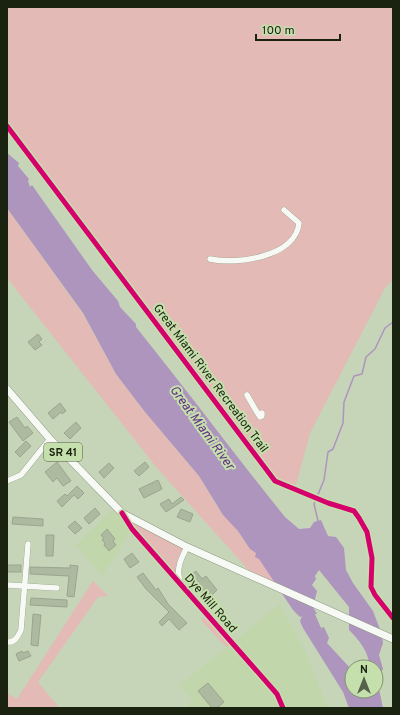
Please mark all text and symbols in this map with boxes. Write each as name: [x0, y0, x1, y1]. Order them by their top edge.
scale bar: [256, 16, 340, 42]
text: 100 m: [262, 23, 295, 39]
street label: Great Miami River Recreation Trail: [150, 301, 272, 455]
water label: Great Miami River: [167, 382, 239, 472]
road number: SR 41: [44, 443, 82, 461]
street label: Dye Mill Road: [180, 571, 240, 637]
north arrow: [344, 659, 384, 699]
text: N: [360, 663, 368, 677]

